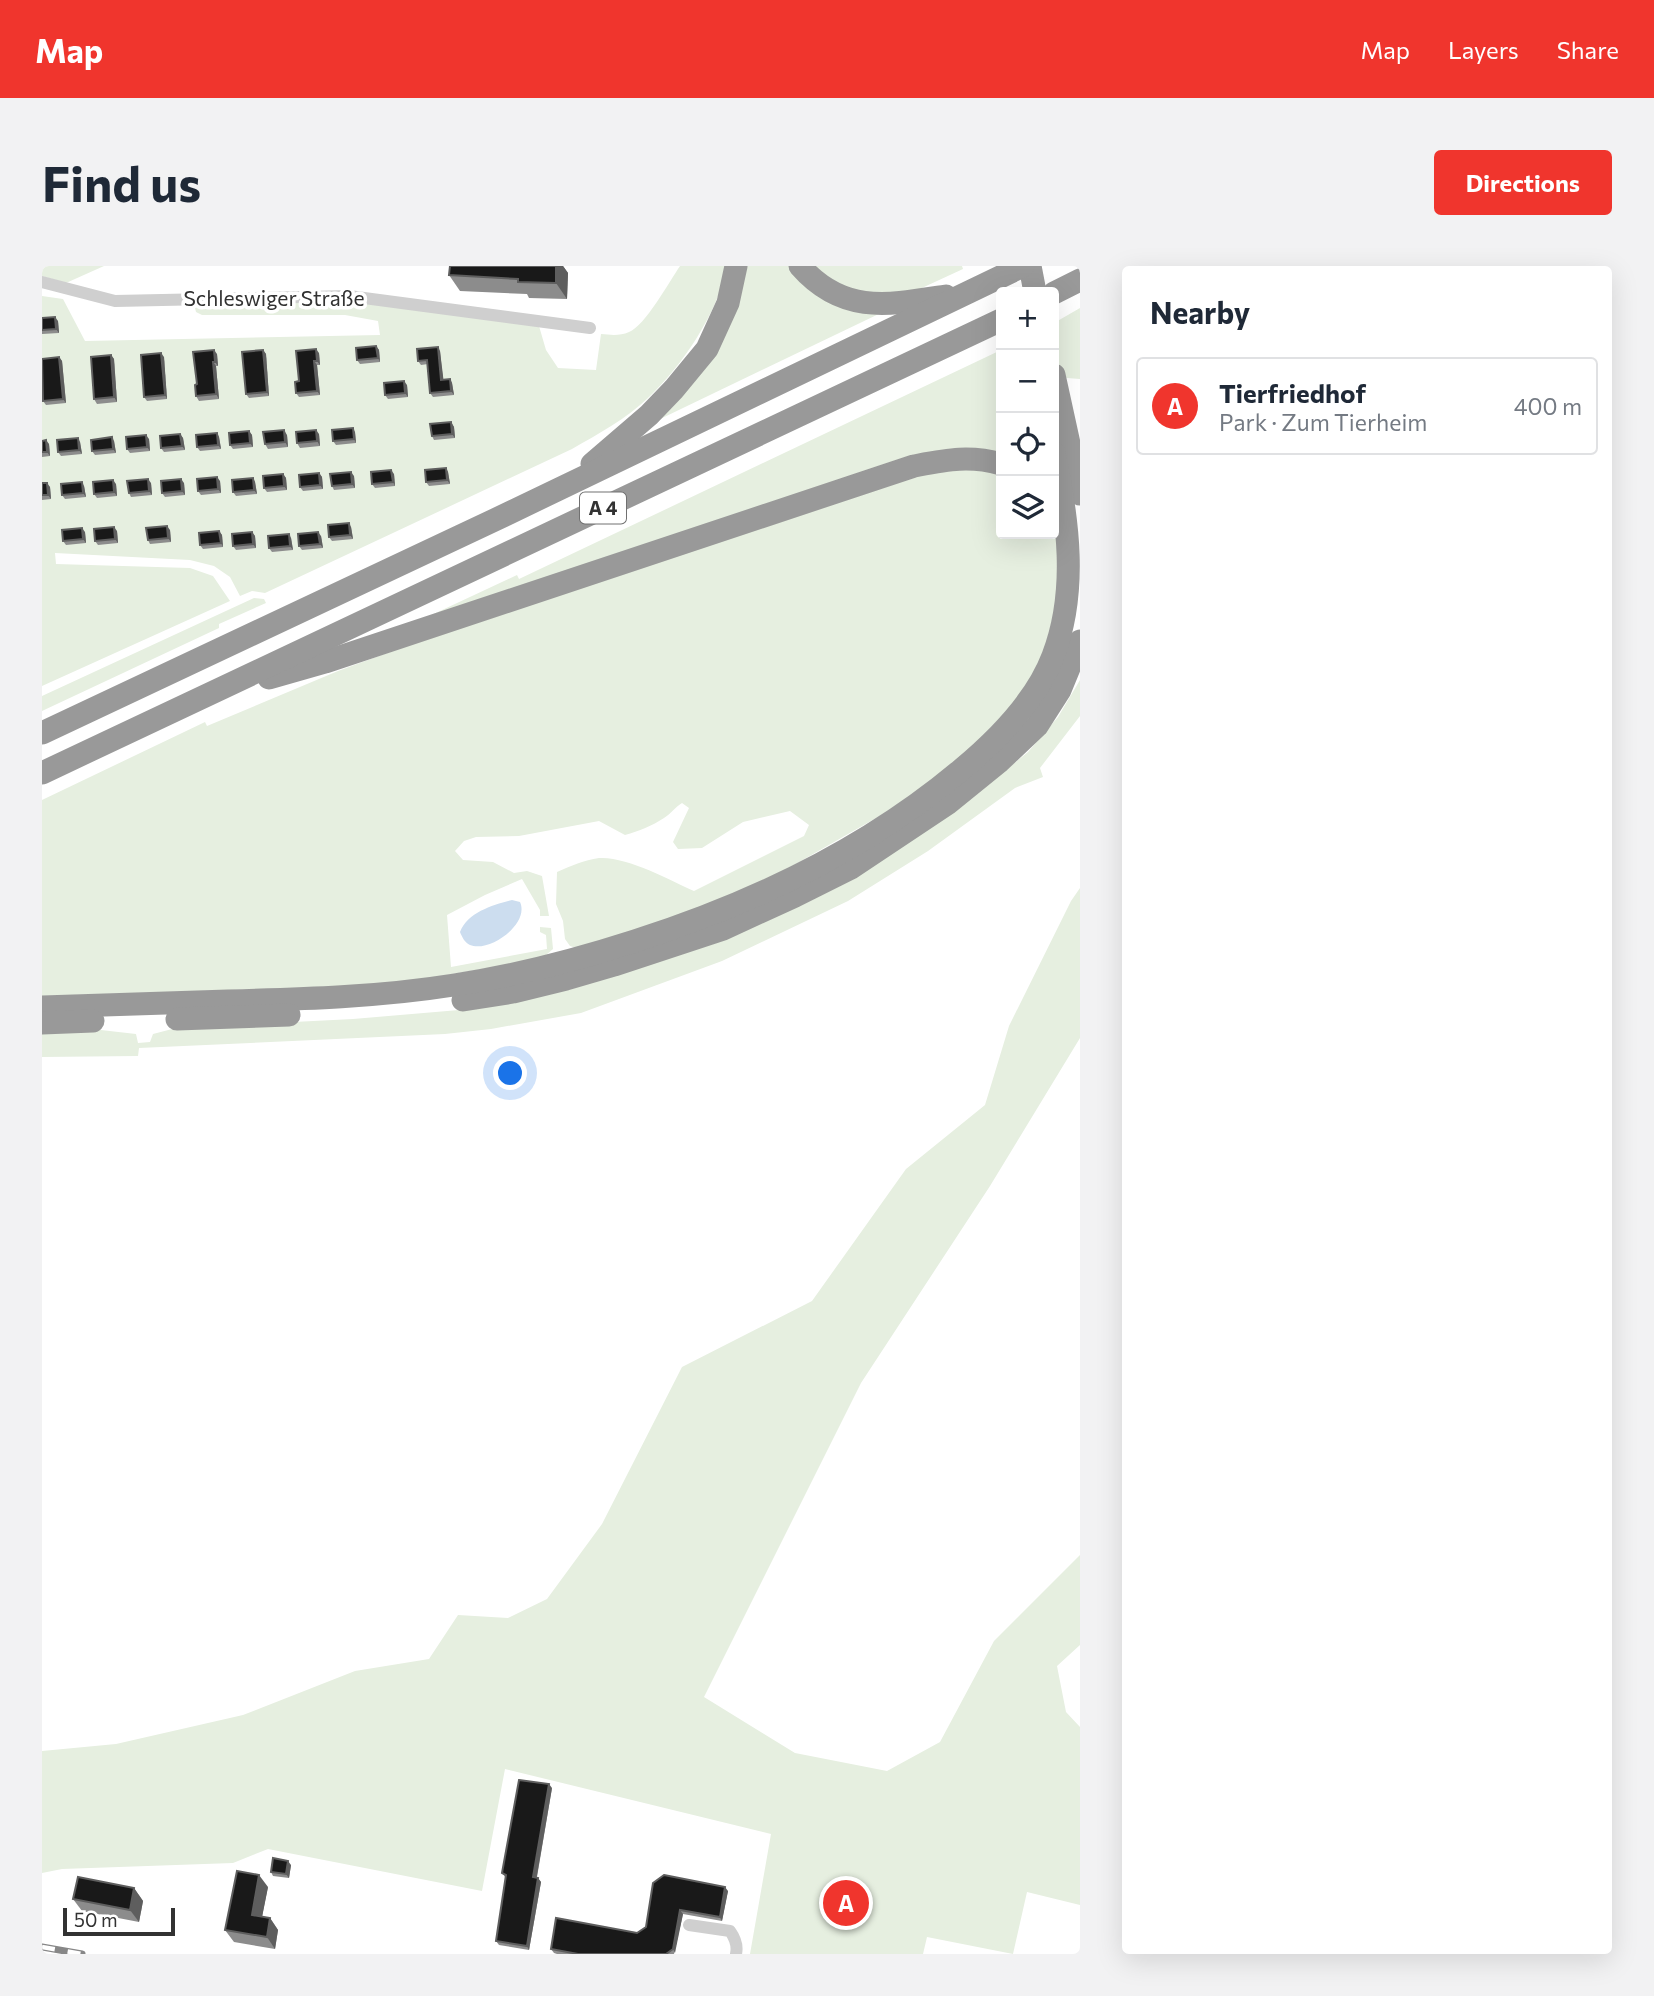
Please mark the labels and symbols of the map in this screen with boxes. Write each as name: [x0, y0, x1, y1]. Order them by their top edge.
street label: Schleswiger Straße: [183, 285, 365, 310]
road number: A 4: [580, 492, 626, 524]
your location: [493, 1056, 527, 1090]
pin: A: [823, 1877, 869, 1929]
scale bar: [63, 1905, 175, 1937]

